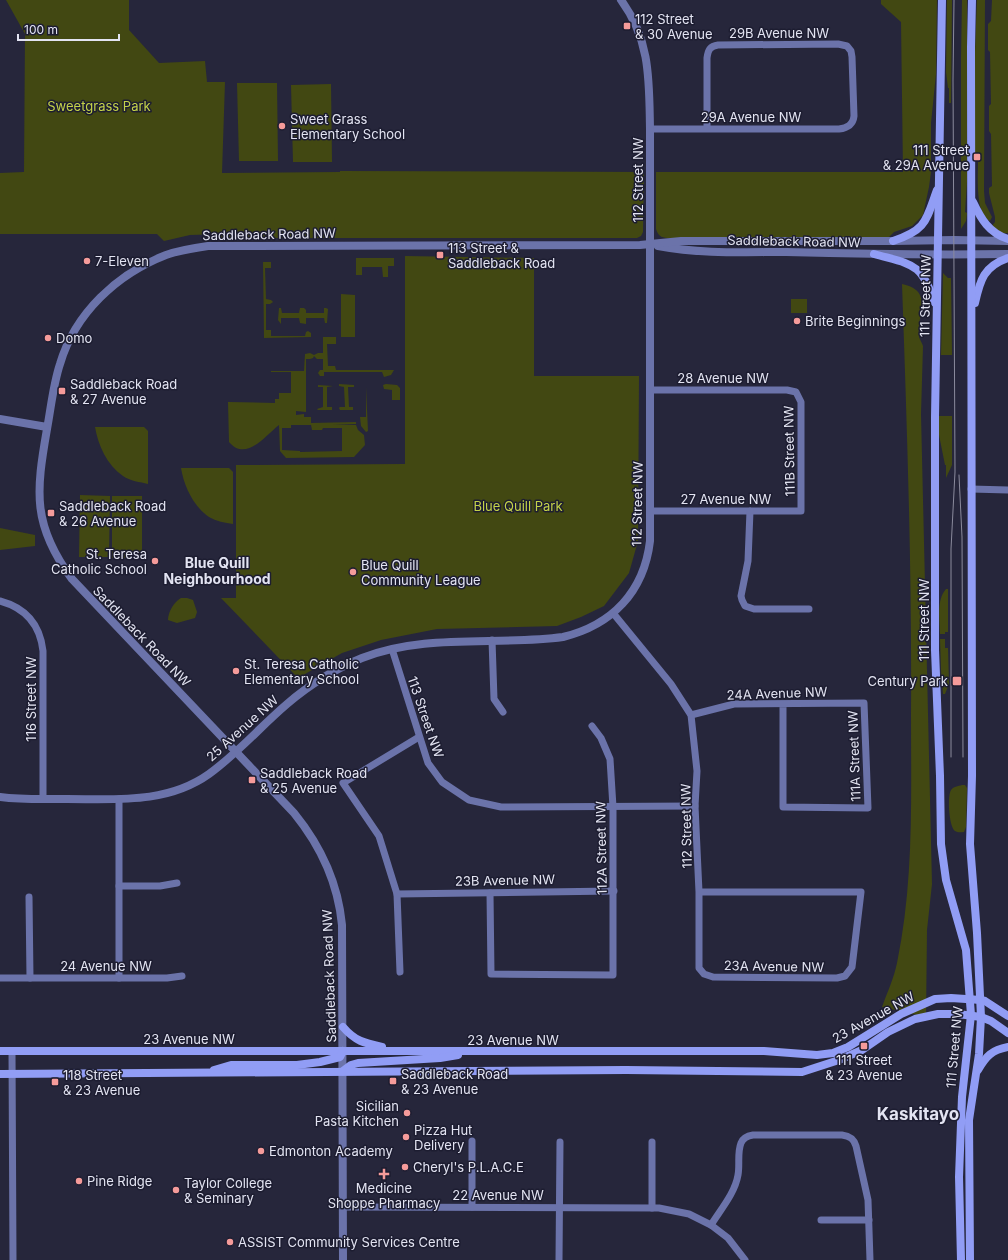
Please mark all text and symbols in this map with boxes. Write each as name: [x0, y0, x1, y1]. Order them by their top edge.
place label: 112 Street & 30 Avenue: [635, 11, 713, 42]
scale bar: [18, 16, 119, 42]
marker: 112 Street & 30 Avenue: [622, 21, 632, 31]
text: 100 m: [24, 22, 58, 37]
street label: 29B Avenue NW: [729, 25, 829, 41]
park label: Sweetgrass Park: [47, 98, 151, 114]
street label: 29A Avenue NW: [701, 109, 801, 125]
place label: Sweet Grass Elementary School: [290, 111, 405, 142]
marker: Sweet Grass Elementary School: [277, 121, 287, 131]
street label: 112 Street NW: [630, 137, 646, 223]
place label: 111 Street & 29A Avenue: [883, 142, 969, 173]
marker: 111 Street & 29A Avenue: [972, 152, 982, 162]
street label: Saddleback Road NW: [202, 225, 336, 243]
street label: Saddleback Road NW: [727, 232, 861, 250]
place label: 113 Street & Saddleback Road: [448, 240, 555, 271]
marker: 113 Street & Saddleback Road: [435, 250, 445, 260]
place label: 7-Eleven: [95, 253, 149, 269]
street label: 111 Street NW: [916, 254, 934, 337]
marker: 7-Eleven: [82, 256, 92, 266]
place label: Brite Beginnings: [805, 313, 905, 329]
marker: Brite Beginnings: [792, 316, 802, 326]
place label: Domo: [56, 330, 93, 346]
marker: Domo: [43, 333, 53, 343]
street label: 28 Avenue NW: [677, 370, 769, 386]
place label: Saddleback Road & 27 Avenue: [70, 376, 177, 407]
marker: Saddleback Road & 27 Avenue: [57, 386, 67, 396]
street label: 111B Street NW: [780, 405, 798, 497]
street label: 112 Street NW: [628, 461, 646, 547]
street label: 27 Avenue NW: [681, 491, 772, 507]
place label: Saddleback Road & 26 Avenue: [59, 498, 166, 529]
park label: Blue Quill Park: [473, 498, 563, 514]
marker: Saddleback Road & 26 Avenue: [46, 508, 56, 518]
place label: St. Teresa Catholic School: [51, 546, 147, 577]
district label: Blue Quill Neighbourhood: [163, 554, 271, 587]
marker: St. Teresa Catholic School: [150, 556, 160, 566]
place label: Blue Quill Community League: [361, 557, 481, 588]
marker: Blue Quill Community League: [348, 567, 358, 577]
street label: 111 Street NW: [916, 579, 932, 661]
street label: Saddleback Road NW: [90, 582, 194, 690]
street label: 116 Street NW: [23, 656, 39, 742]
place label: St. Teresa Catholic Elementary School: [244, 656, 359, 687]
marker: St. Teresa Catholic Elementary School: [231, 666, 241, 676]
place label: Century Park: [867, 673, 948, 689]
street label: 113 Street NW: [405, 674, 447, 760]
marker: Century Park: [951, 675, 963, 687]
street label: 24A Avenue NW: [726, 683, 828, 703]
street label: 25 Avenue NW: [203, 691, 281, 765]
street label: 111A Street NW: [844, 710, 864, 802]
place label: Saddleback Road & 25 Avenue: [260, 765, 367, 796]
marker: Saddleback Road & 25 Avenue: [247, 775, 257, 785]
street label: 112 Street NW: [677, 783, 695, 869]
street label: 112A Street NW: [592, 801, 610, 895]
street label: 23B Avenue NW: [455, 871, 555, 889]
street label: Saddleback Road NW: [319, 909, 339, 1043]
street label: 23A Avenue NW: [724, 957, 825, 975]
street label: 24 Avenue NW: [60, 958, 152, 974]
street label: 23 Avenue NW: [829, 988, 917, 1046]
street label: 111 Street NW: [942, 1005, 966, 1089]
street label: 23 Avenue NW: [143, 1031, 235, 1047]
street label: 23 Avenue NW: [467, 1032, 559, 1048]
marker: 111 Street & 23 Avenue: [859, 1041, 869, 1051]
place label: 111 Street & 23 Avenue: [825, 1052, 903, 1083]
place label: Saddleback Road & 23 Avenue: [401, 1066, 508, 1097]
place label: 118 Street & 23 Avenue: [63, 1067, 140, 1098]
marker: Saddleback Road & 23 Avenue: [388, 1076, 398, 1086]
marker: 118 Street & 23 Avenue: [50, 1077, 60, 1087]
place label: Sicilian Pasta Kitchen: [315, 1098, 399, 1129]
district label: Kaskitayo: [877, 1104, 959, 1124]
marker: Sicilian Pasta Kitchen: [402, 1108, 412, 1118]
place label: Pizza Hut Delivery: [414, 1122, 472, 1153]
marker: Pizza Hut Delivery: [401, 1132, 411, 1142]
place label: Edmonton Academy: [269, 1143, 393, 1159]
marker: Edmonton Academy: [256, 1146, 266, 1156]
place label: Cheryl's P.L.A.C.E: [413, 1159, 524, 1175]
marker: Cheryl's P.L.A.C.E: [400, 1162, 410, 1172]
marker: Medicine Shoppe Pharmacy: [379, 1169, 389, 1179]
place label: Pine Ridge: [87, 1173, 152, 1189]
place label: Taylor College & Seminary: [184, 1175, 272, 1206]
marker: Pine Ridge: [74, 1176, 84, 1186]
place label: Medicine Shoppe Pharmacy: [328, 1180, 440, 1211]
marker: Taylor College & Seminary: [171, 1185, 181, 1195]
street label: 22 Avenue NW: [452, 1187, 544, 1203]
place label: ASSIST Community Services Centre: [238, 1234, 460, 1250]
marker: ASSIST Community Services Centre: [225, 1237, 235, 1247]

